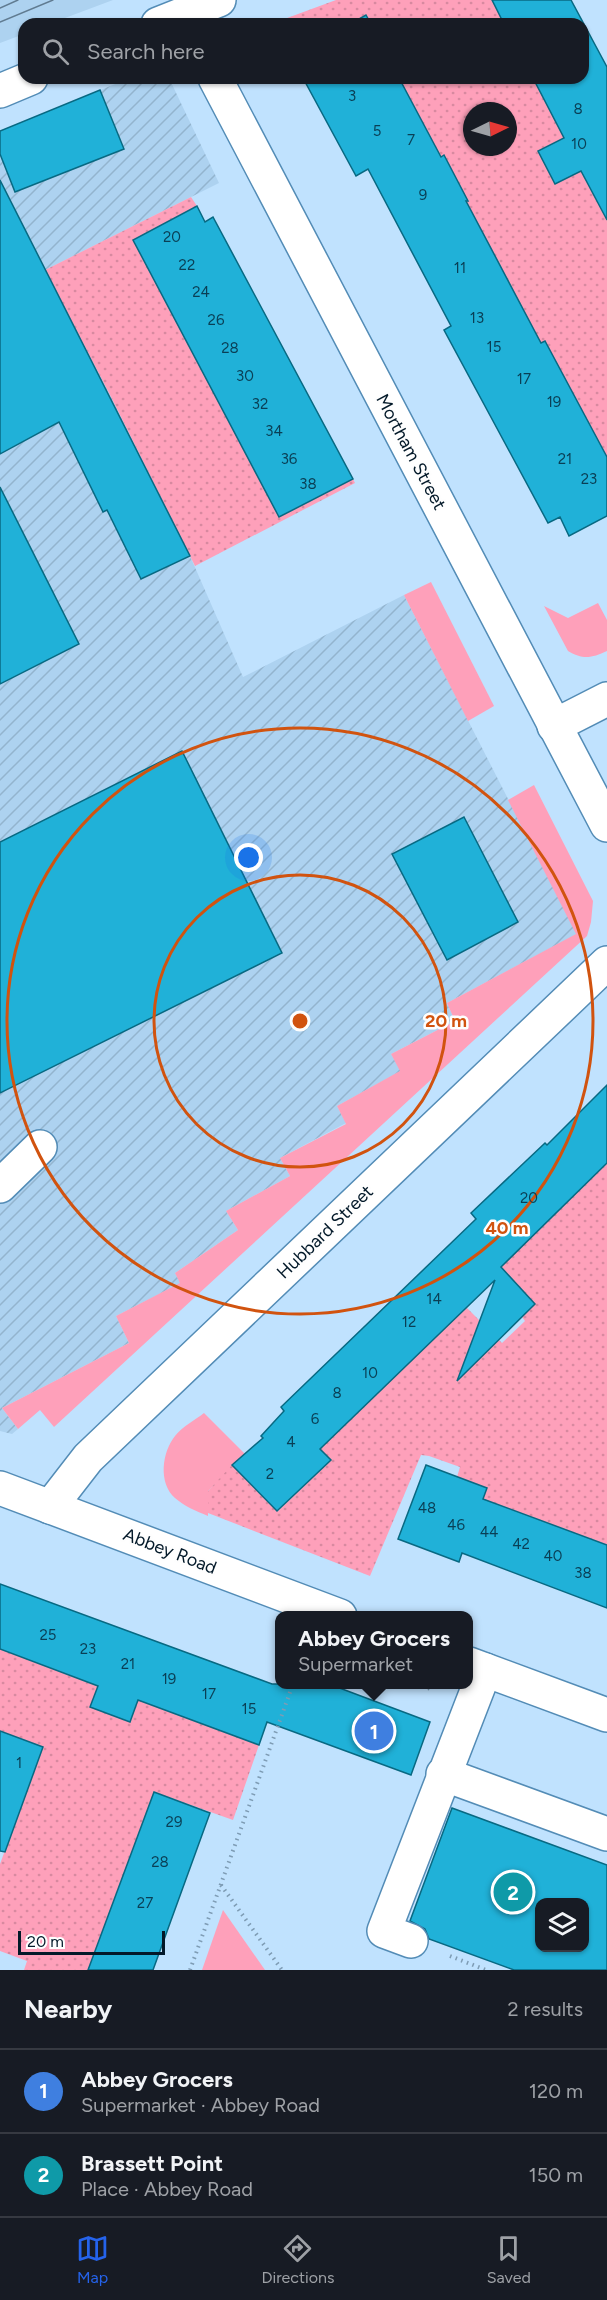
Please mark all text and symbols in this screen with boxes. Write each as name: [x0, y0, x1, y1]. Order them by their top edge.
search box: [18, 18, 589, 84]
icon: search: [39, 35, 72, 68]
text: Search here: [87, 38, 205, 65]
house number: 3: [348, 87, 356, 105]
house number: 8: [573, 100, 583, 118]
north arrow: [463, 102, 517, 156]
house number: 5: [373, 122, 381, 140]
house number: 7: [407, 131, 415, 149]
house number: 10: [571, 135, 587, 153]
house number: 9: [419, 186, 427, 204]
house number: 20: [163, 228, 181, 246]
house number: 22: [179, 256, 195, 274]
house number: 11: [454, 259, 466, 277]
house number: 24: [192, 283, 210, 301]
house number: 13: [470, 309, 484, 327]
house number: 26: [208, 311, 225, 329]
house number: 15: [487, 338, 501, 356]
house number: 28: [221, 339, 239, 357]
house number: 30: [236, 367, 254, 385]
house number: 17: [517, 370, 531, 388]
street label: Mortham Street: [371, 390, 451, 514]
house number: 19: [547, 393, 561, 411]
house number: 32: [252, 395, 268, 413]
house number: 34: [265, 422, 283, 440]
house number: 36: [281, 450, 298, 468]
house number: 21: [558, 450, 572, 468]
house number: 23: [581, 470, 597, 488]
house number: 38: [299, 475, 317, 493]
your location: [234, 843, 263, 872]
text: 20 m: [425, 1010, 467, 1032]
centre of rings: [290, 1011, 310, 1031]
street label: Hubbard Street: [272, 1180, 378, 1283]
house number: 20: [520, 1189, 538, 1207]
text: 40 m: [485, 1217, 529, 1239]
house number: 14: [426, 1290, 442, 1308]
house number: 12: [402, 1313, 416, 1331]
house number: 10: [362, 1364, 378, 1382]
house number: 8: [332, 1384, 342, 1402]
house number: 6: [311, 1410, 320, 1428]
house number: 4: [286, 1433, 296, 1451]
house number: 2: [266, 1465, 274, 1483]
house number: 48: [418, 1499, 436, 1517]
house number: 46: [447, 1516, 465, 1534]
street label: Abbey Road: [120, 1523, 220, 1579]
house number: 44: [480, 1523, 498, 1541]
house number: 42: [512, 1535, 530, 1553]
house number: 40: [544, 1547, 562, 1565]
house number: 38: [574, 1564, 592, 1582]
popup: [275, 1611, 473, 1689]
text: Abbey Grocers: [298, 1625, 450, 1652]
house number: 25: [39, 1626, 57, 1644]
house number: 23: [80, 1640, 96, 1658]
text: Supermarket: [298, 1652, 413, 1676]
house number: 21: [121, 1655, 135, 1673]
house number: 19: [162, 1670, 176, 1688]
house number: 17: [202, 1685, 216, 1703]
house number: 15: [242, 1700, 256, 1718]
pin: 1: [354, 1708, 394, 1754]
house number: 1: [16, 1754, 22, 1772]
house number: 29: [166, 1813, 182, 1831]
house number: 28: [151, 1853, 169, 1871]
pin: 2: [494, 1870, 532, 1914]
house number: 27: [137, 1894, 153, 1912]
map controls: [535, 1898, 589, 1952]
button: layers: [535, 1898, 589, 1952]
scale bar: [18, 1928, 165, 1956]
text: 20 m: [27, 1932, 64, 1951]
text: Nearby: [24, 1993, 112, 2025]
text: 2 results: [507, 1997, 583, 2021]
text: Abbey Grocers: [81, 2066, 233, 2093]
text: 1: [39, 2079, 48, 2103]
text: 120 m: [529, 2079, 583, 2103]
text: Supermarket · Abbey Road: [81, 2093, 320, 2117]
text: Brassett Point: [81, 2150, 223, 2177]
text: 2: [38, 2163, 49, 2187]
text: 150 m: [528, 2163, 583, 2187]
text: Place · Abbey Road: [81, 2177, 253, 2201]
tab: Map: [76, 2232, 109, 2287]
tab: Directions: [261, 2232, 334, 2287]
tab: Saved: [487, 2232, 531, 2287]

